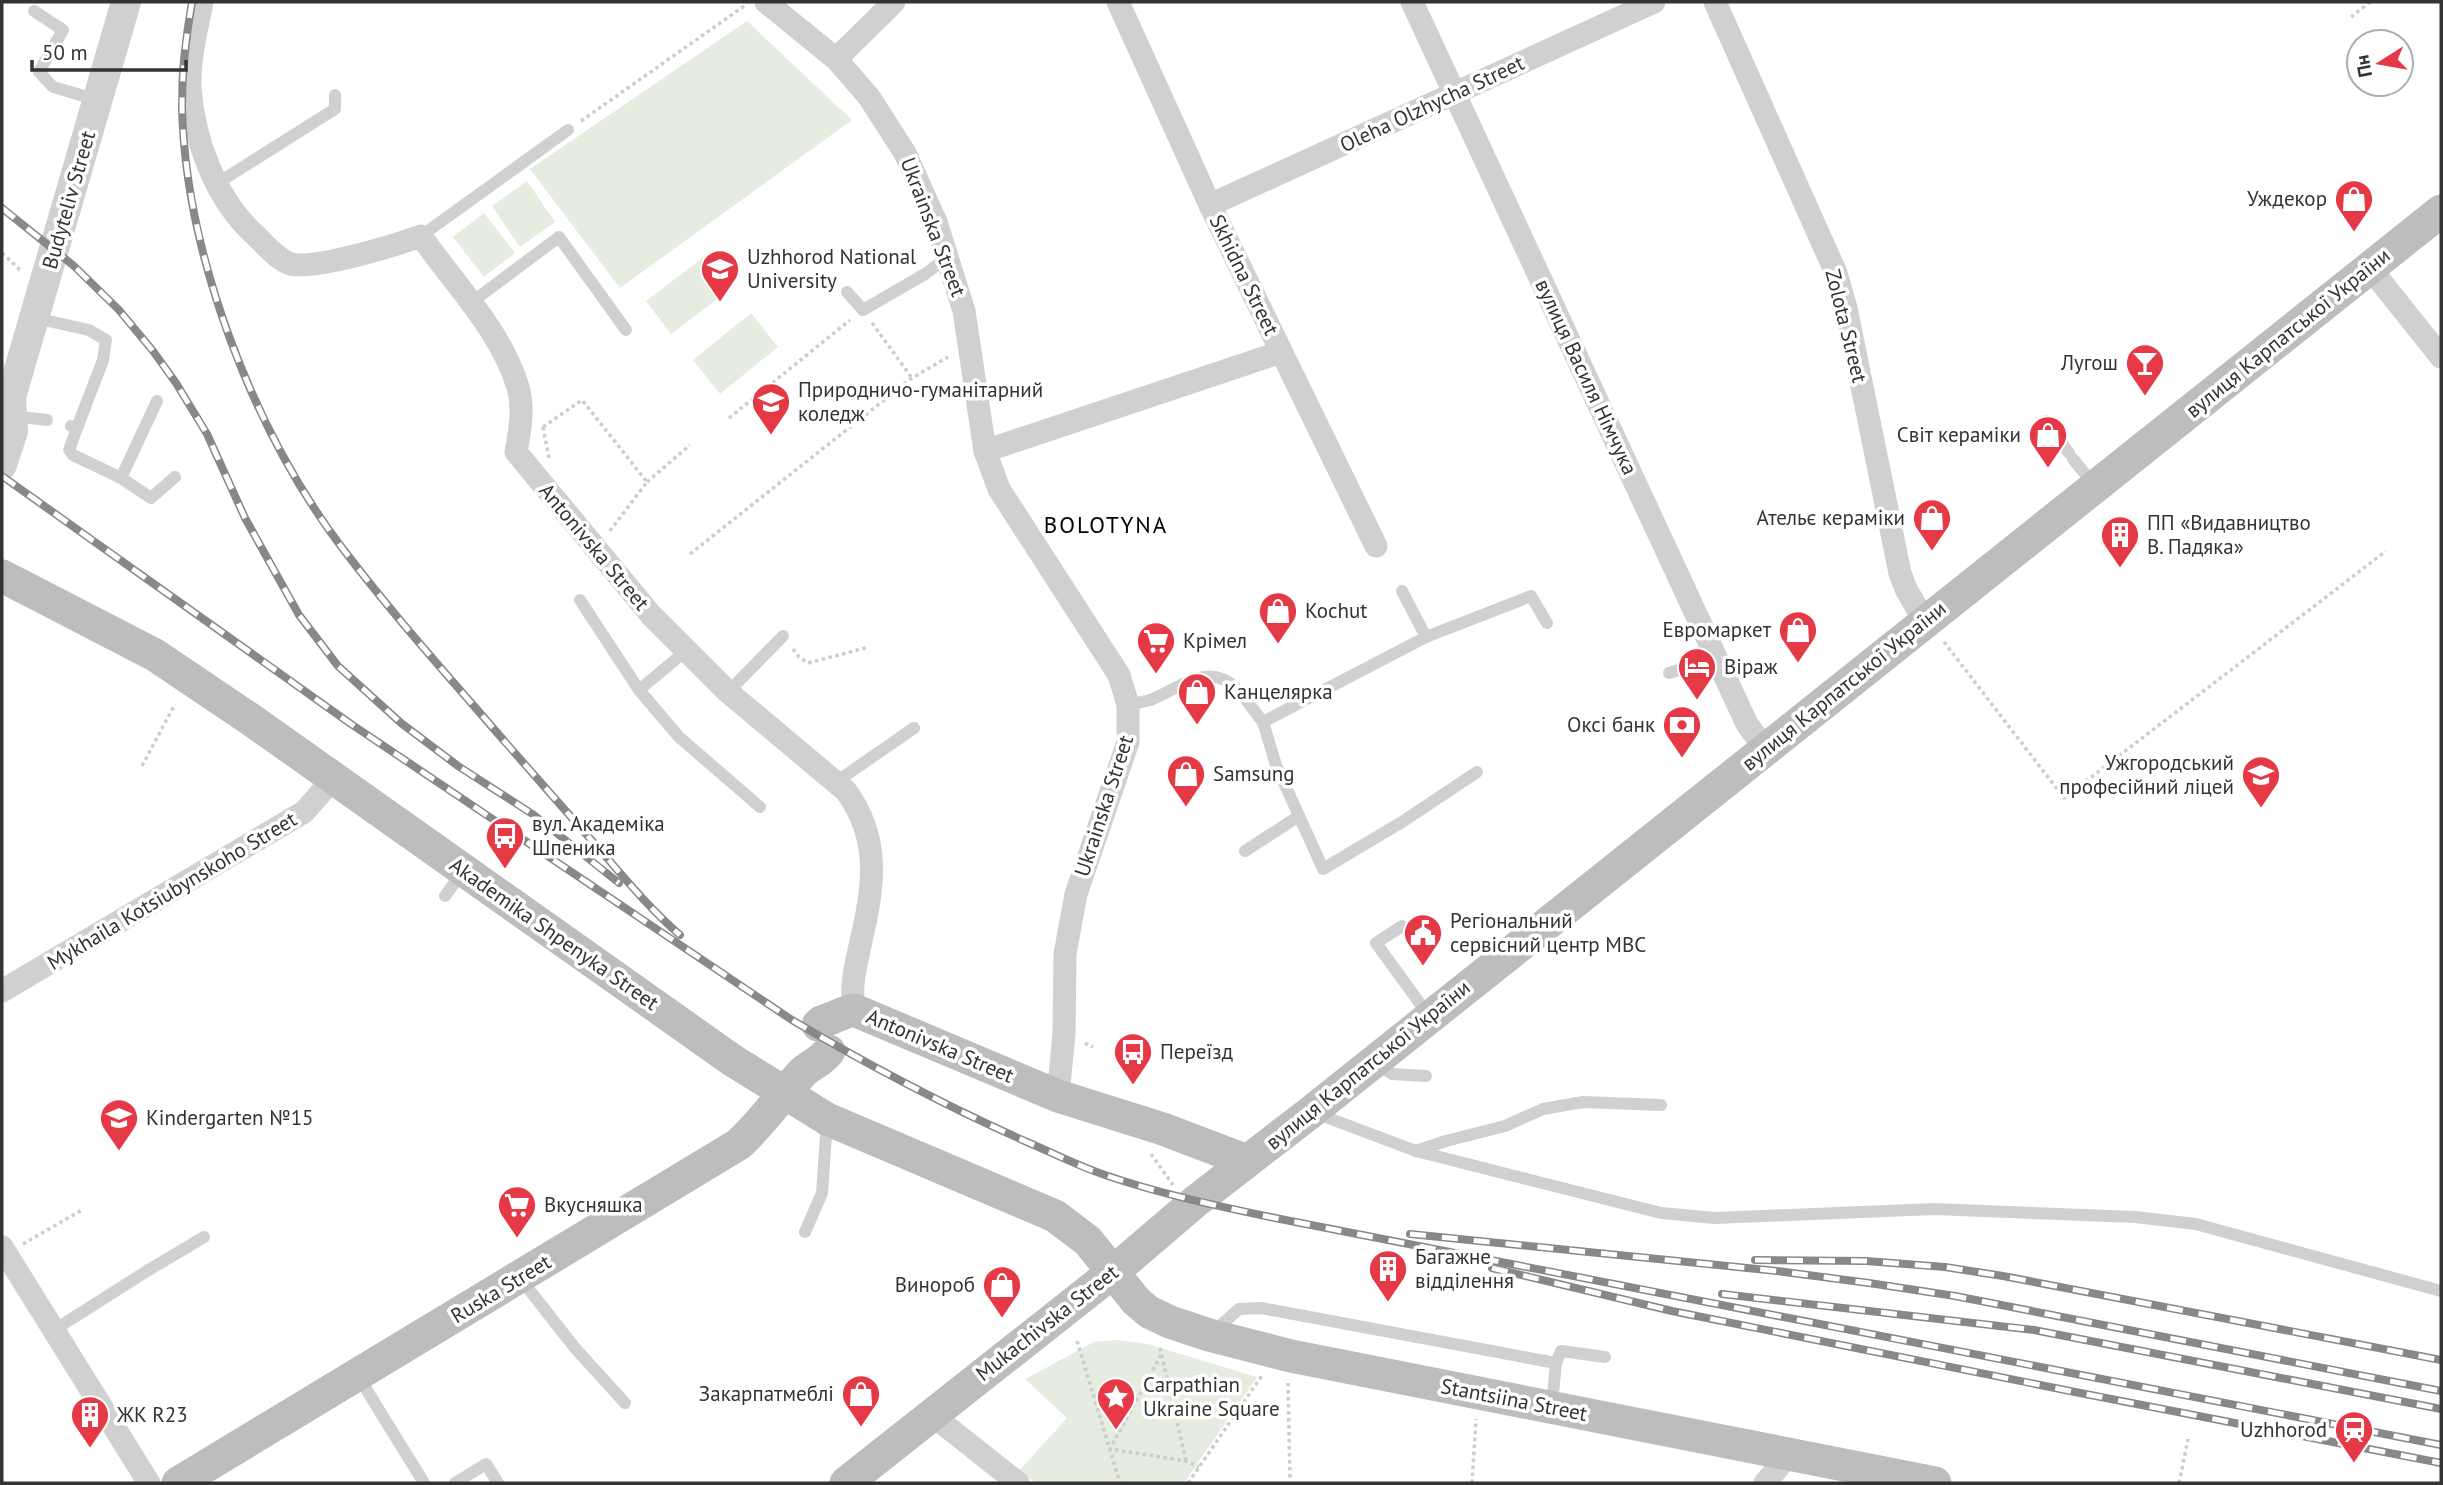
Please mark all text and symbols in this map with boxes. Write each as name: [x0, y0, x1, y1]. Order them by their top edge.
scale bar: [32, 28, 186, 72]
north arrow: [2345, 28, 2415, 98]
text: 50 m: [42, 39, 88, 66]
street label: Oleha Olzhycha Street: [1335, 49, 1528, 158]
text: Пн: [2349, 53, 2377, 80]
street label: Budyteliv Street: [36, 128, 101, 272]
street label: Ukrainska Street: [895, 153, 972, 300]
shop icon: Уждекор: [2333, 178, 2375, 233]
place label: Уждекор: [2247, 185, 2327, 212]
street label: Skhidna Street: [1204, 210, 1285, 339]
street label: вулиця Карпатської України: [2180, 242, 2395, 423]
place label: Uzhhorod National University: [747, 243, 916, 294]
school or university icon: Uzhhorod National University: [699, 248, 741, 303]
street label: Zolota Street: [1819, 266, 1874, 385]
street label: вулиця Василя Німчука: [1529, 275, 1644, 479]
bar icon: Лугош: [2124, 342, 2166, 397]
place label: Лугош: [2060, 349, 2118, 376]
place label: Природничо-гуманітарний коледж: [798, 376, 1043, 427]
school or university icon: Природничо-гуманітарний коледж: [750, 381, 792, 436]
shop icon: Світ кераміки: [2027, 414, 2069, 469]
place label: Світ кераміки: [1897, 421, 2021, 448]
street label: Antonivska Street: [533, 478, 655, 616]
shop icon: Ательє кераміки: [1911, 497, 1953, 552]
place label: Ательє кераміки: [1756, 504, 1905, 531]
place label: ПП «Видавництво В. Падяка»: [2147, 509, 2311, 560]
district label: BOLOTYNA: [1044, 510, 1168, 539]
building icon: ПП «Видавництво В. Падяка»: [2099, 514, 2141, 569]
shop icon: Kochut: [1257, 590, 1299, 645]
street label: вулиця Карпатської України: [1736, 595, 1951, 776]
place label: Kochut: [1305, 597, 1367, 624]
shop icon: Евромаркет: [1777, 609, 1819, 664]
place label: Евромаркет: [1662, 616, 1772, 643]
supermarket icon: Крімел: [1135, 620, 1177, 675]
place label: Крімел: [1183, 627, 1247, 654]
hotel icon: Віраж: [1676, 646, 1718, 701]
place label: Віраж: [1724, 653, 1778, 680]
shop icon: Канцелярка: [1176, 671, 1218, 726]
place label: Канцелярка: [1224, 678, 1333, 705]
bank icon: Оксі банк: [1661, 704, 1703, 759]
place label: Оксі банк: [1567, 711, 1655, 738]
street label: Ukrainska Street: [1068, 732, 1139, 880]
place label: Ужгородський професійний ліцей: [2059, 749, 2234, 800]
shop icon: Samsung: [1165, 753, 1207, 808]
school or university icon: Ужгородський професійний ліцей: [2240, 754, 2282, 809]
place label: Samsung: [1213, 760, 1295, 787]
street label: Mykhaila Kotsiubynskoho Street: [42, 805, 301, 976]
place label: вул. Академіка Шпеника: [532, 810, 665, 861]
bus stop icon: вул. Академіка Шпеника: [484, 815, 526, 870]
street label: Akademika Shpenyka Street: [444, 851, 664, 1016]
place label: Регіональний сервісний центр МВС: [1450, 907, 1646, 958]
public building icon: Регіональний сервісний центр МВС: [1402, 912, 1444, 967]
street label: вулиця Карпатської України: [1260, 974, 1475, 1155]
street label: Antonivska Street: [862, 1002, 1018, 1089]
bus stop icon: Переїзд: [1112, 1031, 1154, 1086]
place label: Переїзд: [1160, 1038, 1233, 1065]
school or university icon: Kindergarten №15: [98, 1097, 140, 1152]
place label: Kindergarten №15: [146, 1104, 314, 1131]
supermarket icon: Вкусняшка: [496, 1184, 538, 1239]
place label: Вкусняшка: [544, 1191, 643, 1218]
place label: Багажне відділення: [1415, 1243, 1514, 1294]
street label: Ruska Street: [446, 1248, 556, 1329]
building icon: Багажне відділення: [1367, 1248, 1409, 1303]
street label: Mukachivska Street: [970, 1259, 1123, 1387]
shop icon: Винороб: [981, 1264, 1023, 1319]
place label: Винороб: [895, 1271, 975, 1298]
place label: Carpathian Ukraine Square: [1143, 1371, 1280, 1422]
street label: Stantsiina Street: [1439, 1372, 1590, 1427]
shop icon: Закарпатмеблі: [840, 1373, 882, 1428]
place icon: Carpathian Ukraine Square: [1095, 1376, 1137, 1431]
place label: Закарпатмеблі: [699, 1380, 834, 1407]
building icon: ЖК R23: [69, 1394, 111, 1449]
place label: ЖК R23: [116, 1401, 188, 1428]
station icon: Uzhhorod: [2333, 1409, 2375, 1464]
place label: Uzhhorod: [2240, 1416, 2327, 1443]

